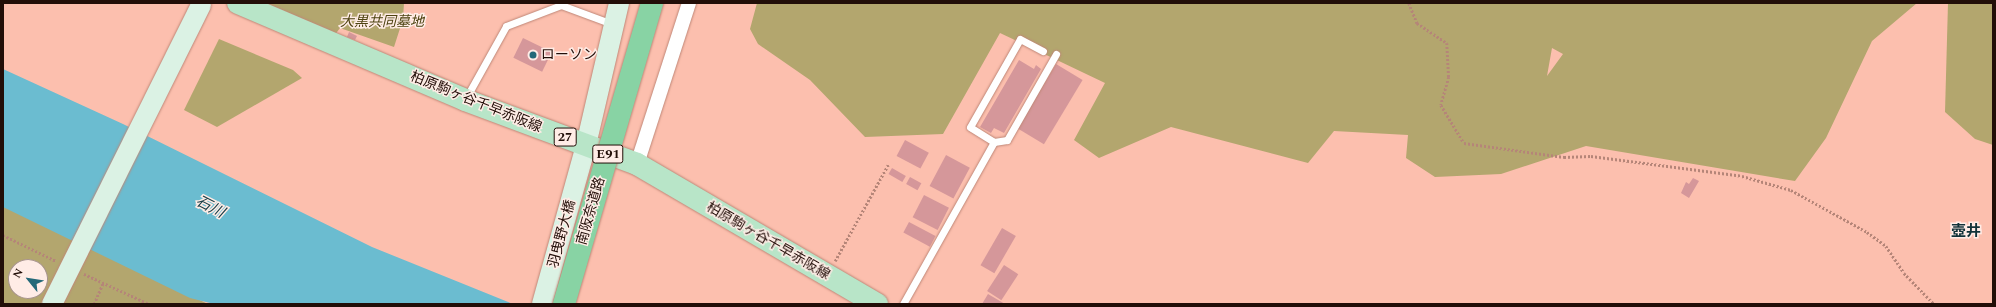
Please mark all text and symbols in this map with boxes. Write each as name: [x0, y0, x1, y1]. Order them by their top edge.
park label: 大黒共同墓地: [340, 14, 424, 30]
place label: ローソン: [541, 47, 597, 63]
marker: ローソン: [528, 50, 538, 60]
street label: 柏原駒ヶ谷千早赤阪線: [408, 68, 544, 136]
road number: 27: [553, 126, 577, 148]
road number: E91: [592, 143, 624, 165]
street label: 南阪奈道路: [573, 175, 609, 247]
water label: 石川: [193, 192, 227, 222]
street label: 羽曳野大橋: [545, 198, 579, 270]
street label: 柏原駒ヶ谷千早赤阪線: [703, 199, 833, 283]
district label: 壺井: [1951, 223, 1981, 241]
north arrow: [8, 259, 48, 299]
text: N: [8, 265, 28, 281]

